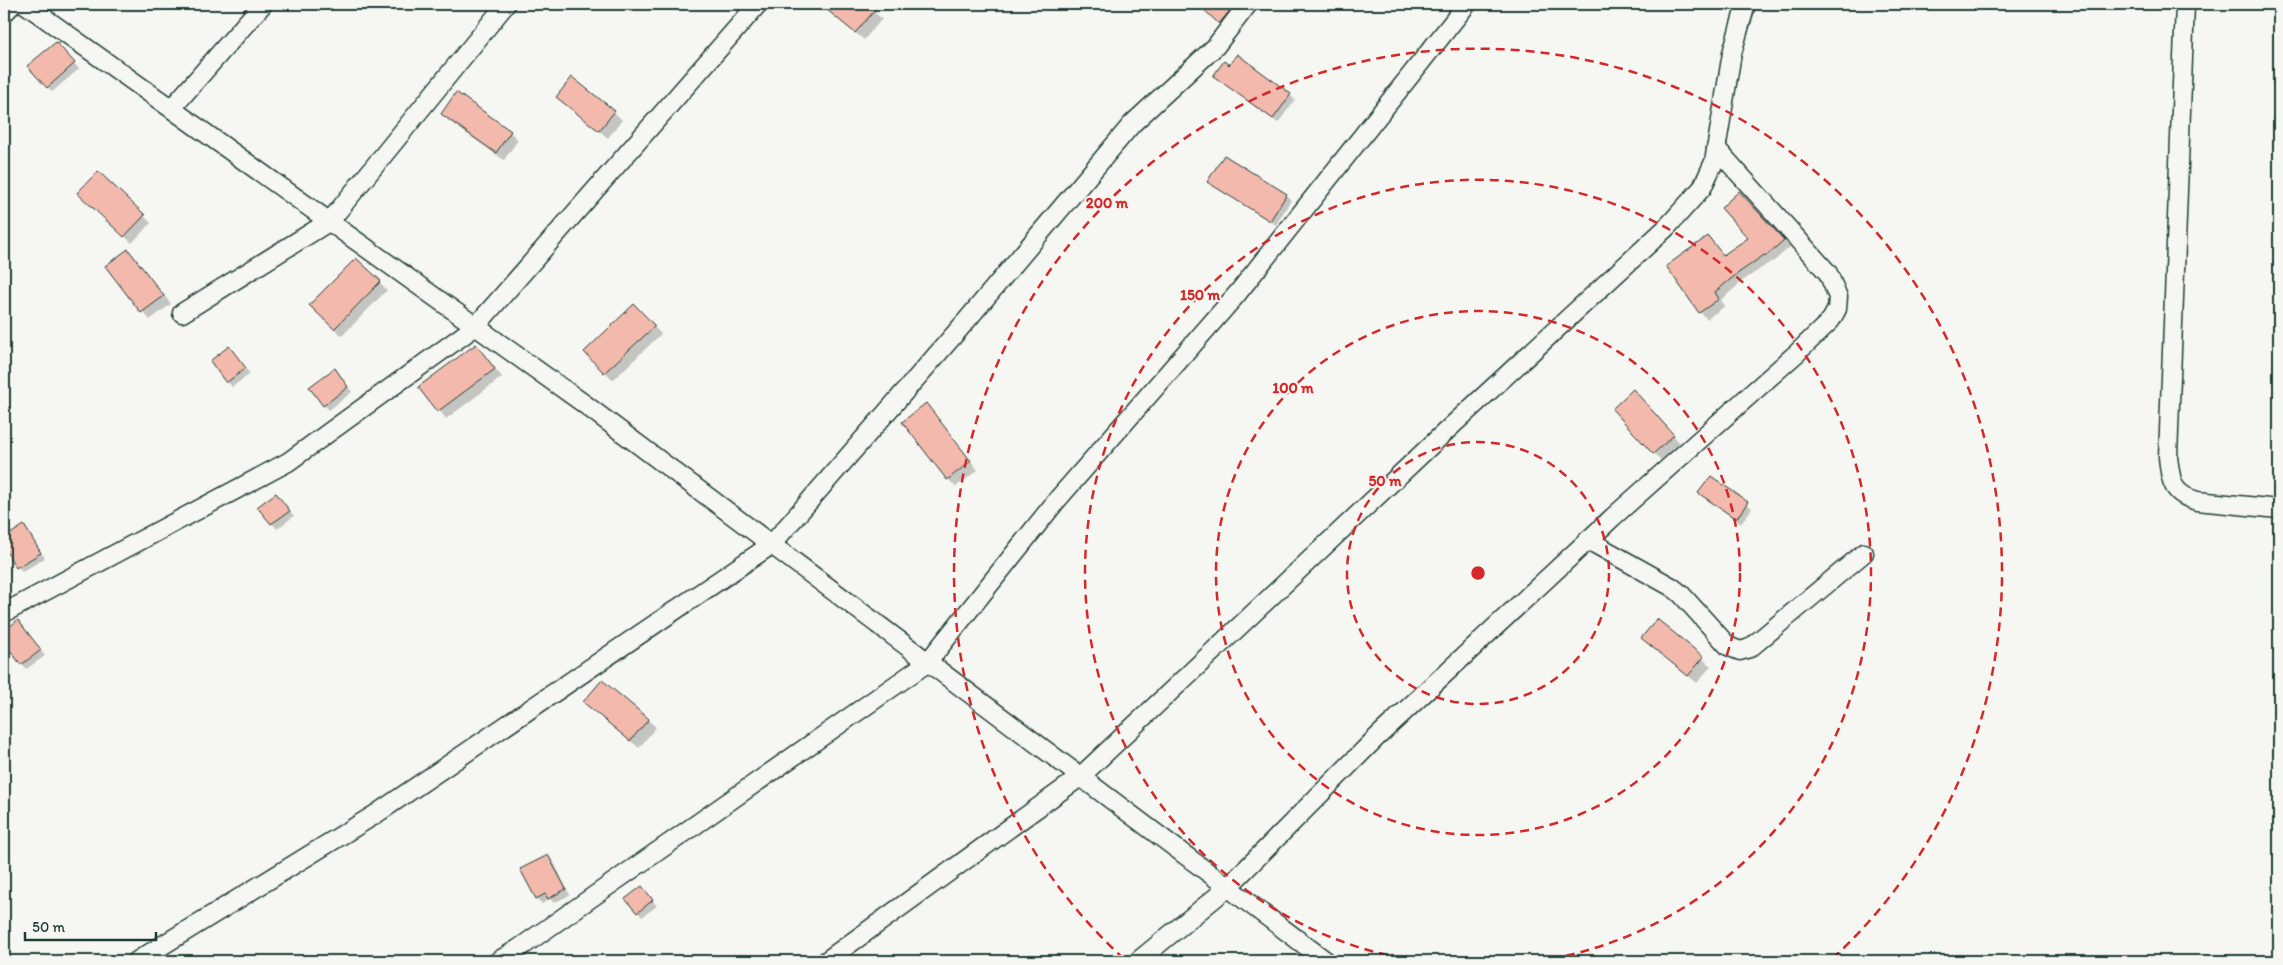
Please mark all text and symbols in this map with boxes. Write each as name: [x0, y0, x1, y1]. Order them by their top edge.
text: 200 m: [1086, 194, 1129, 212]
text: 150 m: [1180, 286, 1220, 304]
text: 100 m: [1272, 379, 1314, 397]
text: 50 m: [1368, 472, 1402, 490]
centre of rings: [1469, 564, 1487, 582]
scale bar: [25, 910, 156, 942]
text: 50 m: [32, 918, 65, 936]

